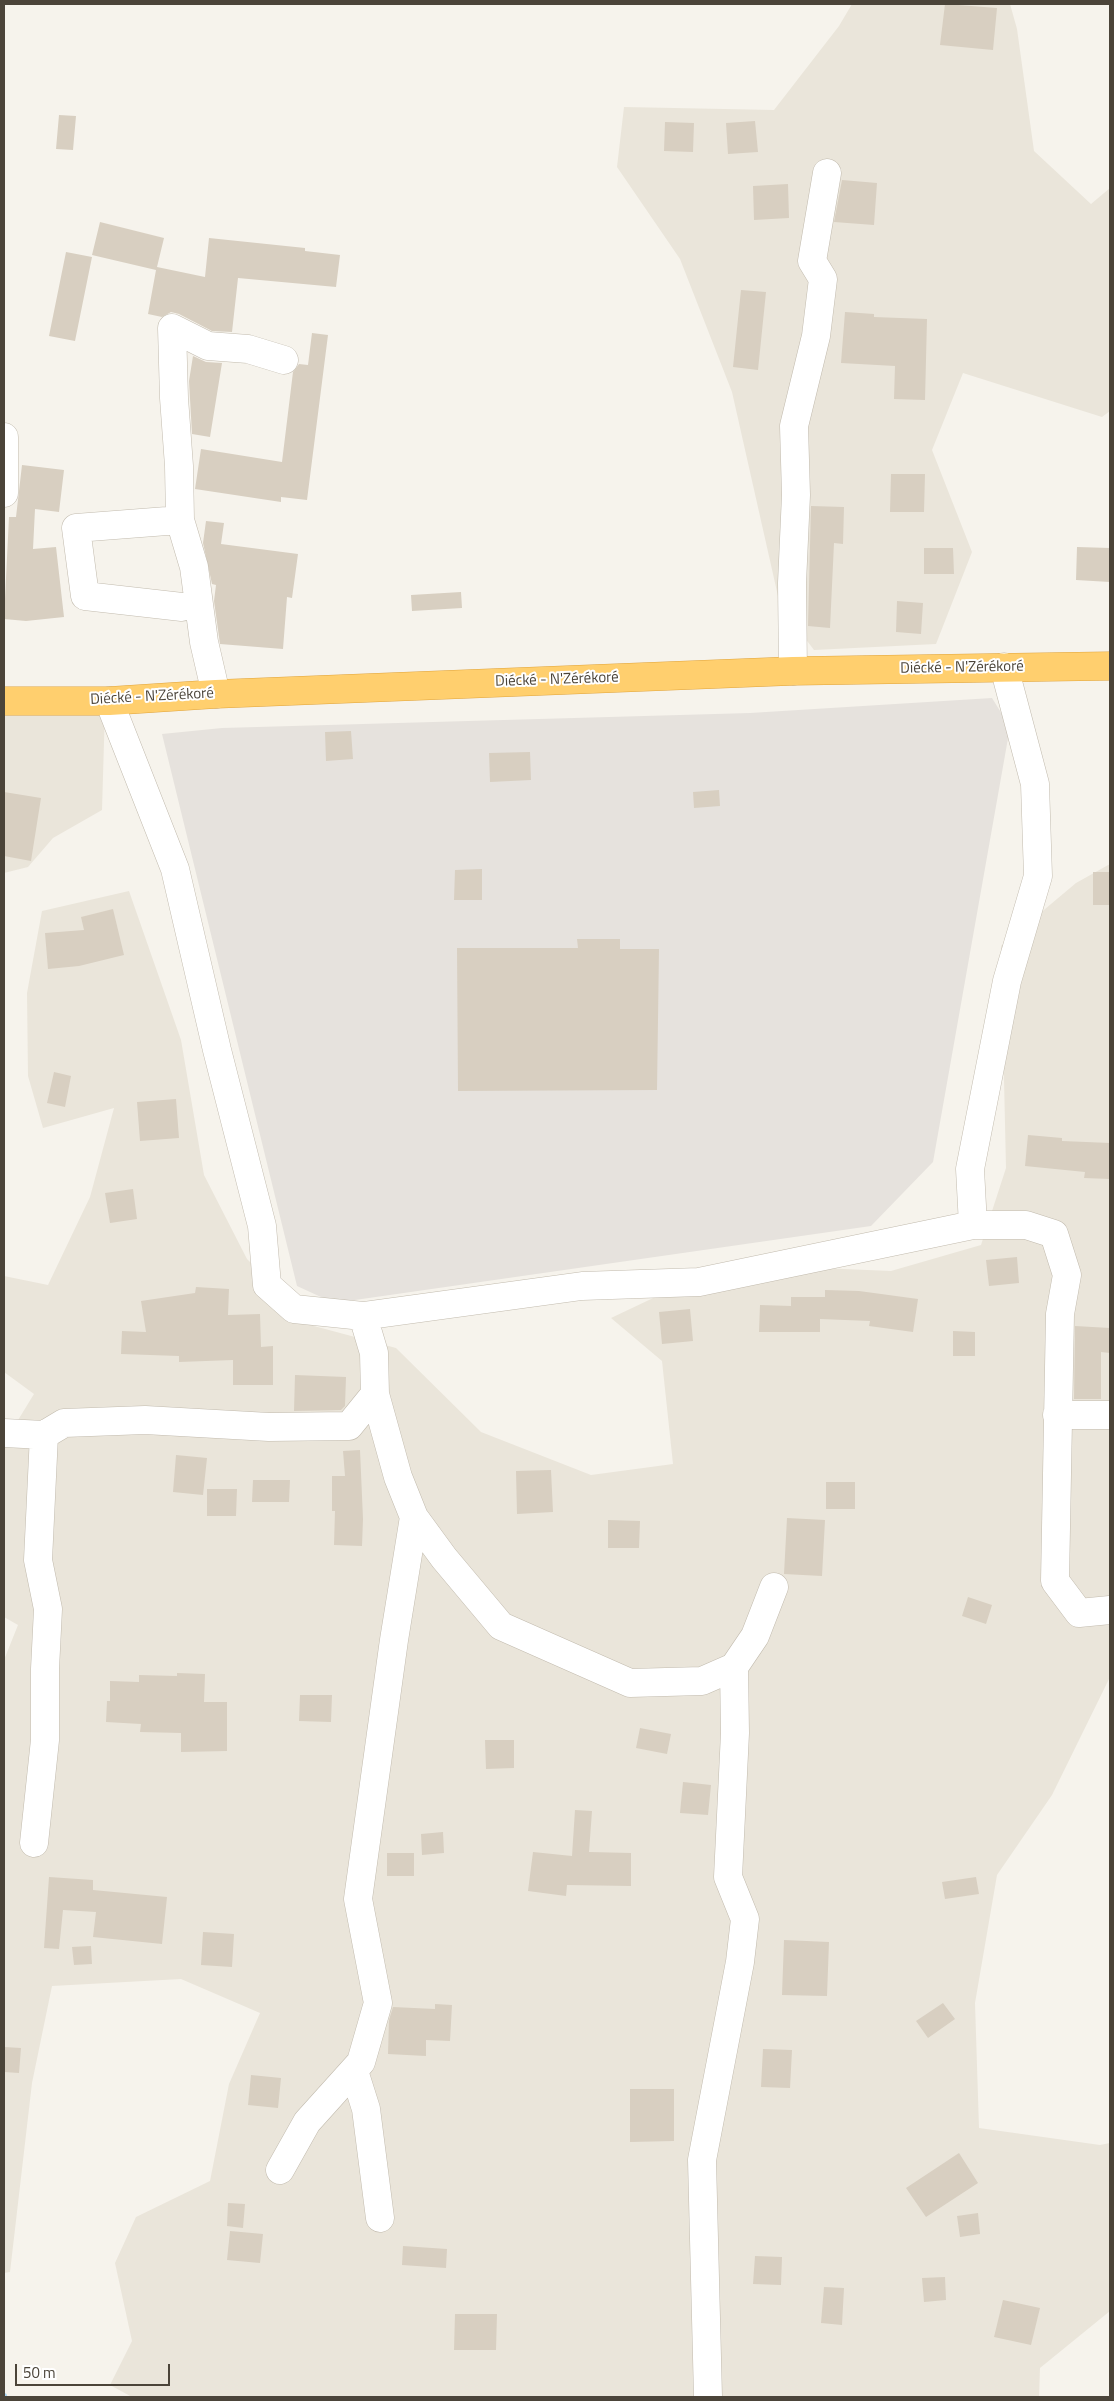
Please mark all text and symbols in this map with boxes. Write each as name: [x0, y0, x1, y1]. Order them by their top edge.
street label: Diécké - N'Zérékoré: [900, 658, 1024, 678]
street label: Diécké - N'Zérékoré: [495, 669, 619, 691]
street label: Diécké - N'Zérékoré: [90, 685, 214, 709]
scale bar: [18, 2354, 172, 2386]
text: 50 m: [23, 2361, 56, 2384]

